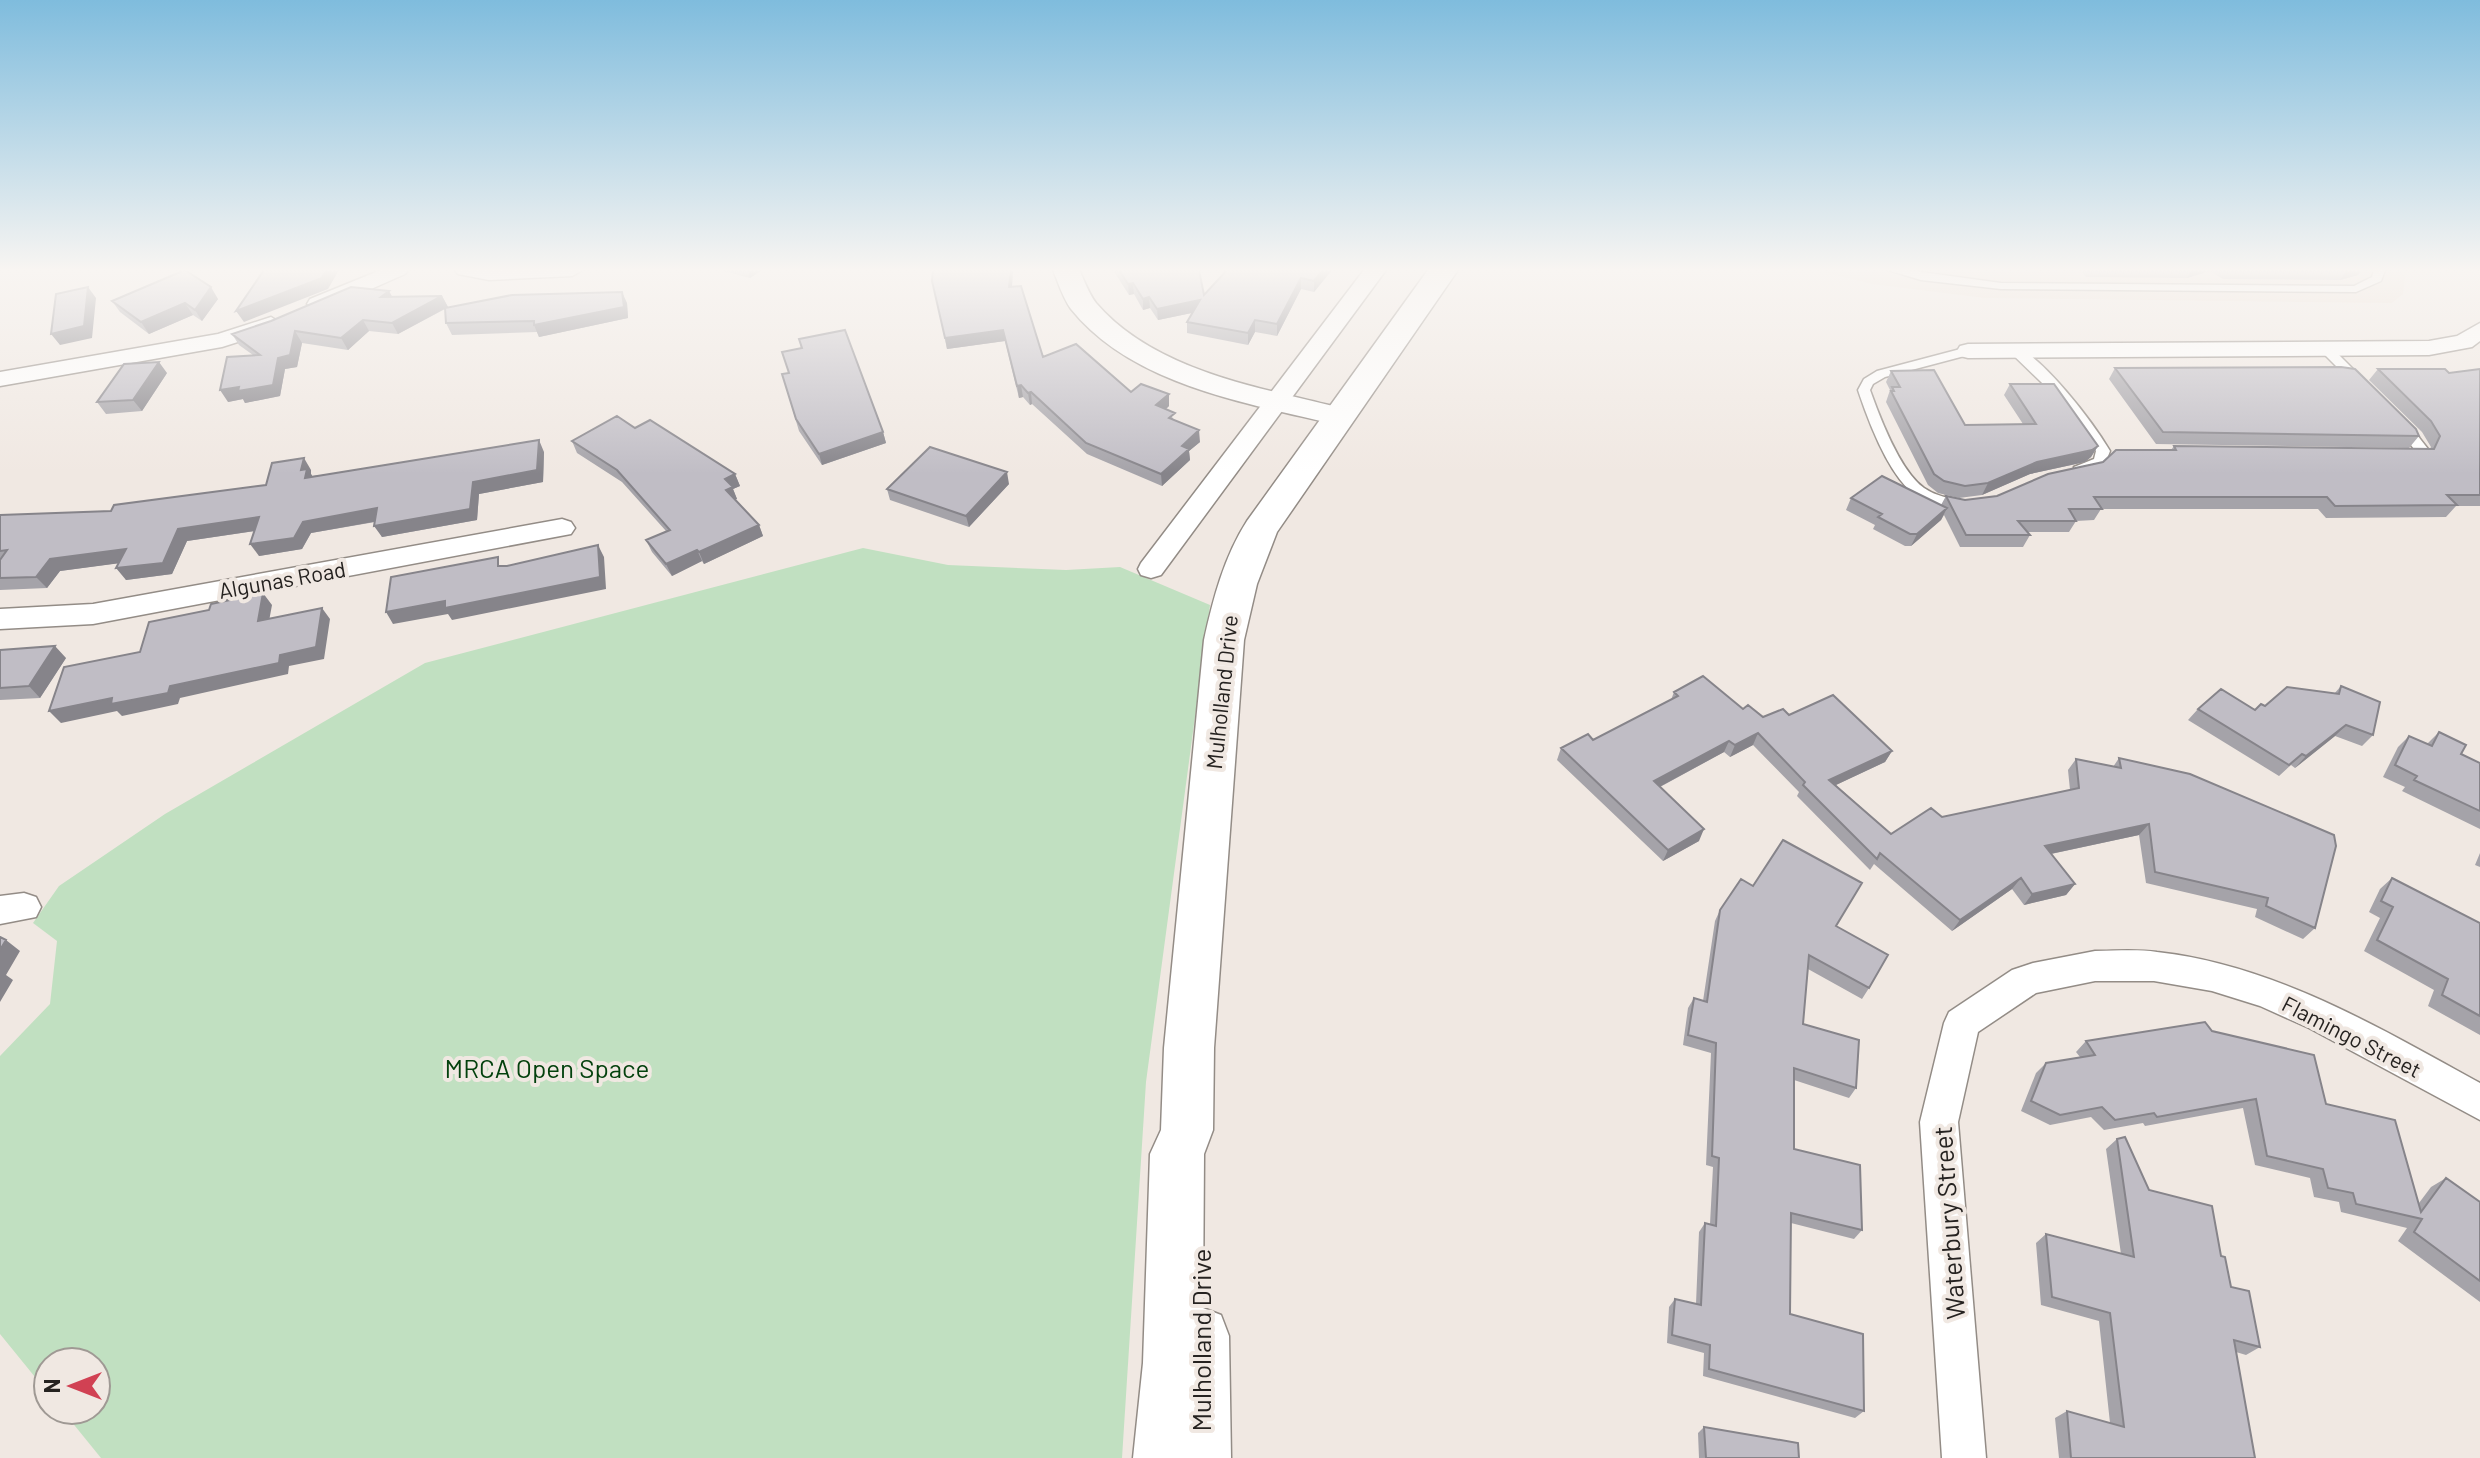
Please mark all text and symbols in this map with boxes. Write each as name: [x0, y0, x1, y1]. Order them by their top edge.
street label: Algunas Road: [216, 555, 348, 603]
street label: Mulholland Drive: [1200, 614, 1242, 770]
street label: Flamingo Street: [2278, 990, 2426, 1082]
park label: MRCA Open Space: [445, 1052, 649, 1083]
street label: Waterbury Street: [1926, 1125, 1970, 1321]
street label: Mulholland Drive: [1185, 1249, 1216, 1431]
north arrow: [32, 1346, 112, 1426]
text: N: [38, 1379, 64, 1393]

